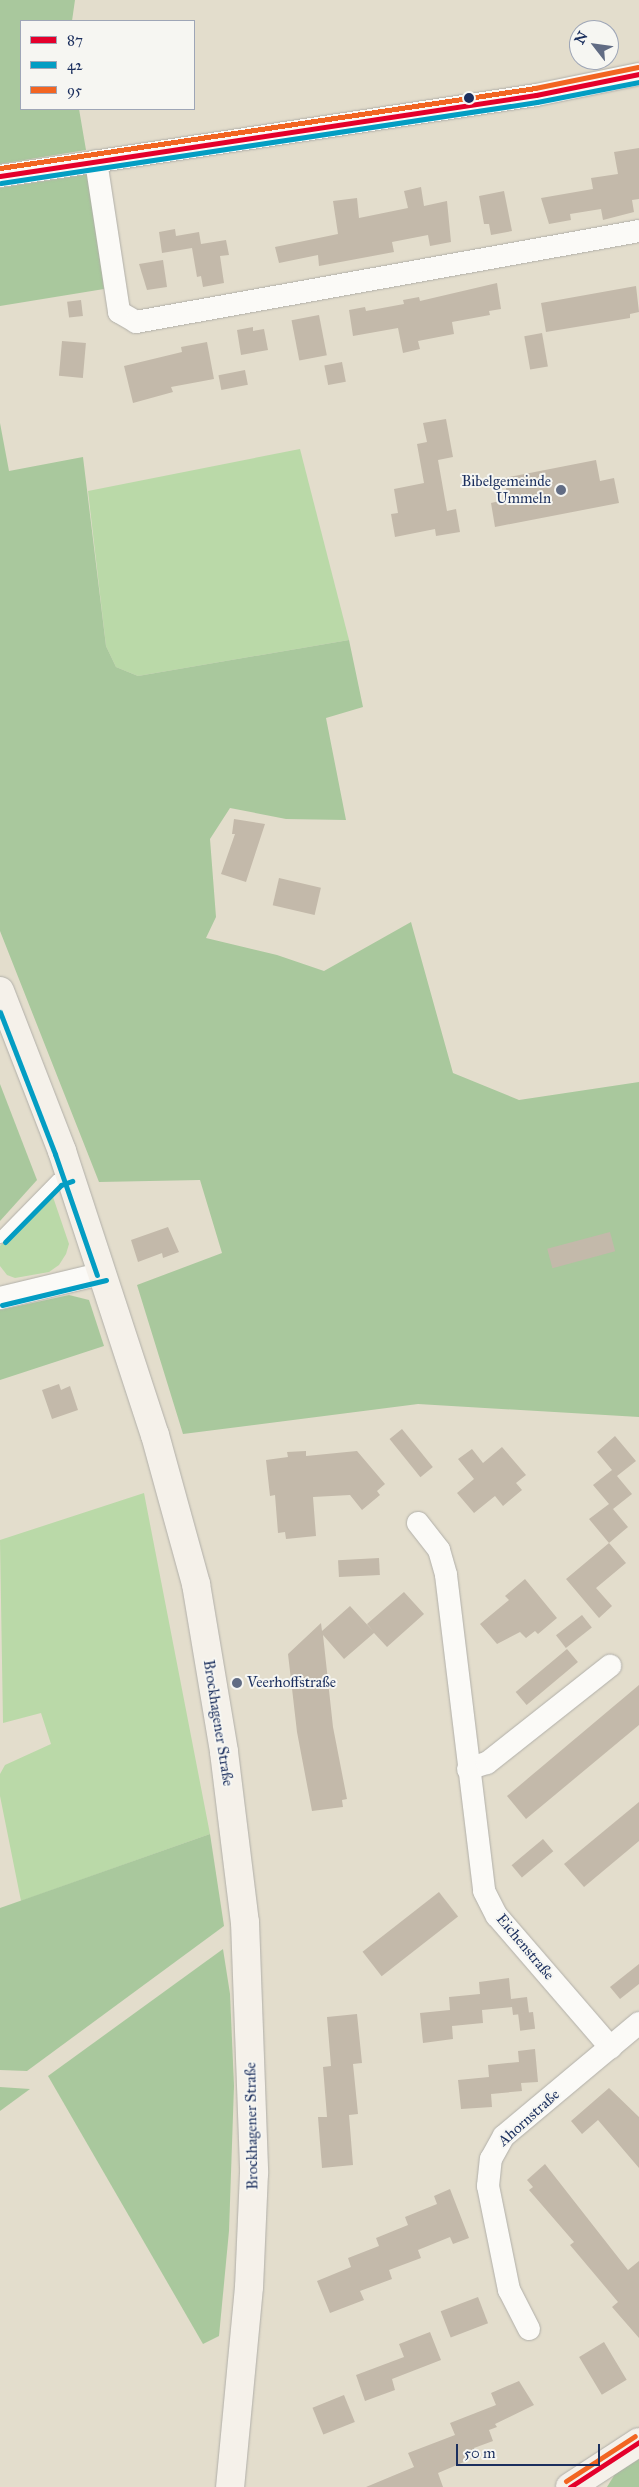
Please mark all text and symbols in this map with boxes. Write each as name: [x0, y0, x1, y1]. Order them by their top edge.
legend: [20, 20, 195, 110]
north arrow: [569, 20, 619, 70]
text: N: [571, 28, 592, 47]
text: 87: [67, 31, 83, 49]
text: 42: [67, 56, 83, 74]
text: 95: [67, 81, 82, 99]
unlabelled marker: [464, 93, 474, 103]
place label: Bibelgemeinde Ummeln: [461, 472, 551, 507]
marker: Bibelgemeinde Ummeln: [555, 484, 567, 496]
street label: Brockhagener Straße: [199, 1659, 237, 1787]
place label: Veerhoffstraße: [247, 1674, 336, 1692]
marker: Veerhoffstraße: [231, 1677, 243, 1689]
street label: Eichenstraße: [492, 1910, 558, 1984]
street label: Brockhagener Straße: [242, 2062, 262, 2190]
street label: Ahornstraße: [495, 2086, 563, 2150]
scale bar: [459, 2434, 603, 2466]
text: 50 m: [464, 2444, 496, 2462]

